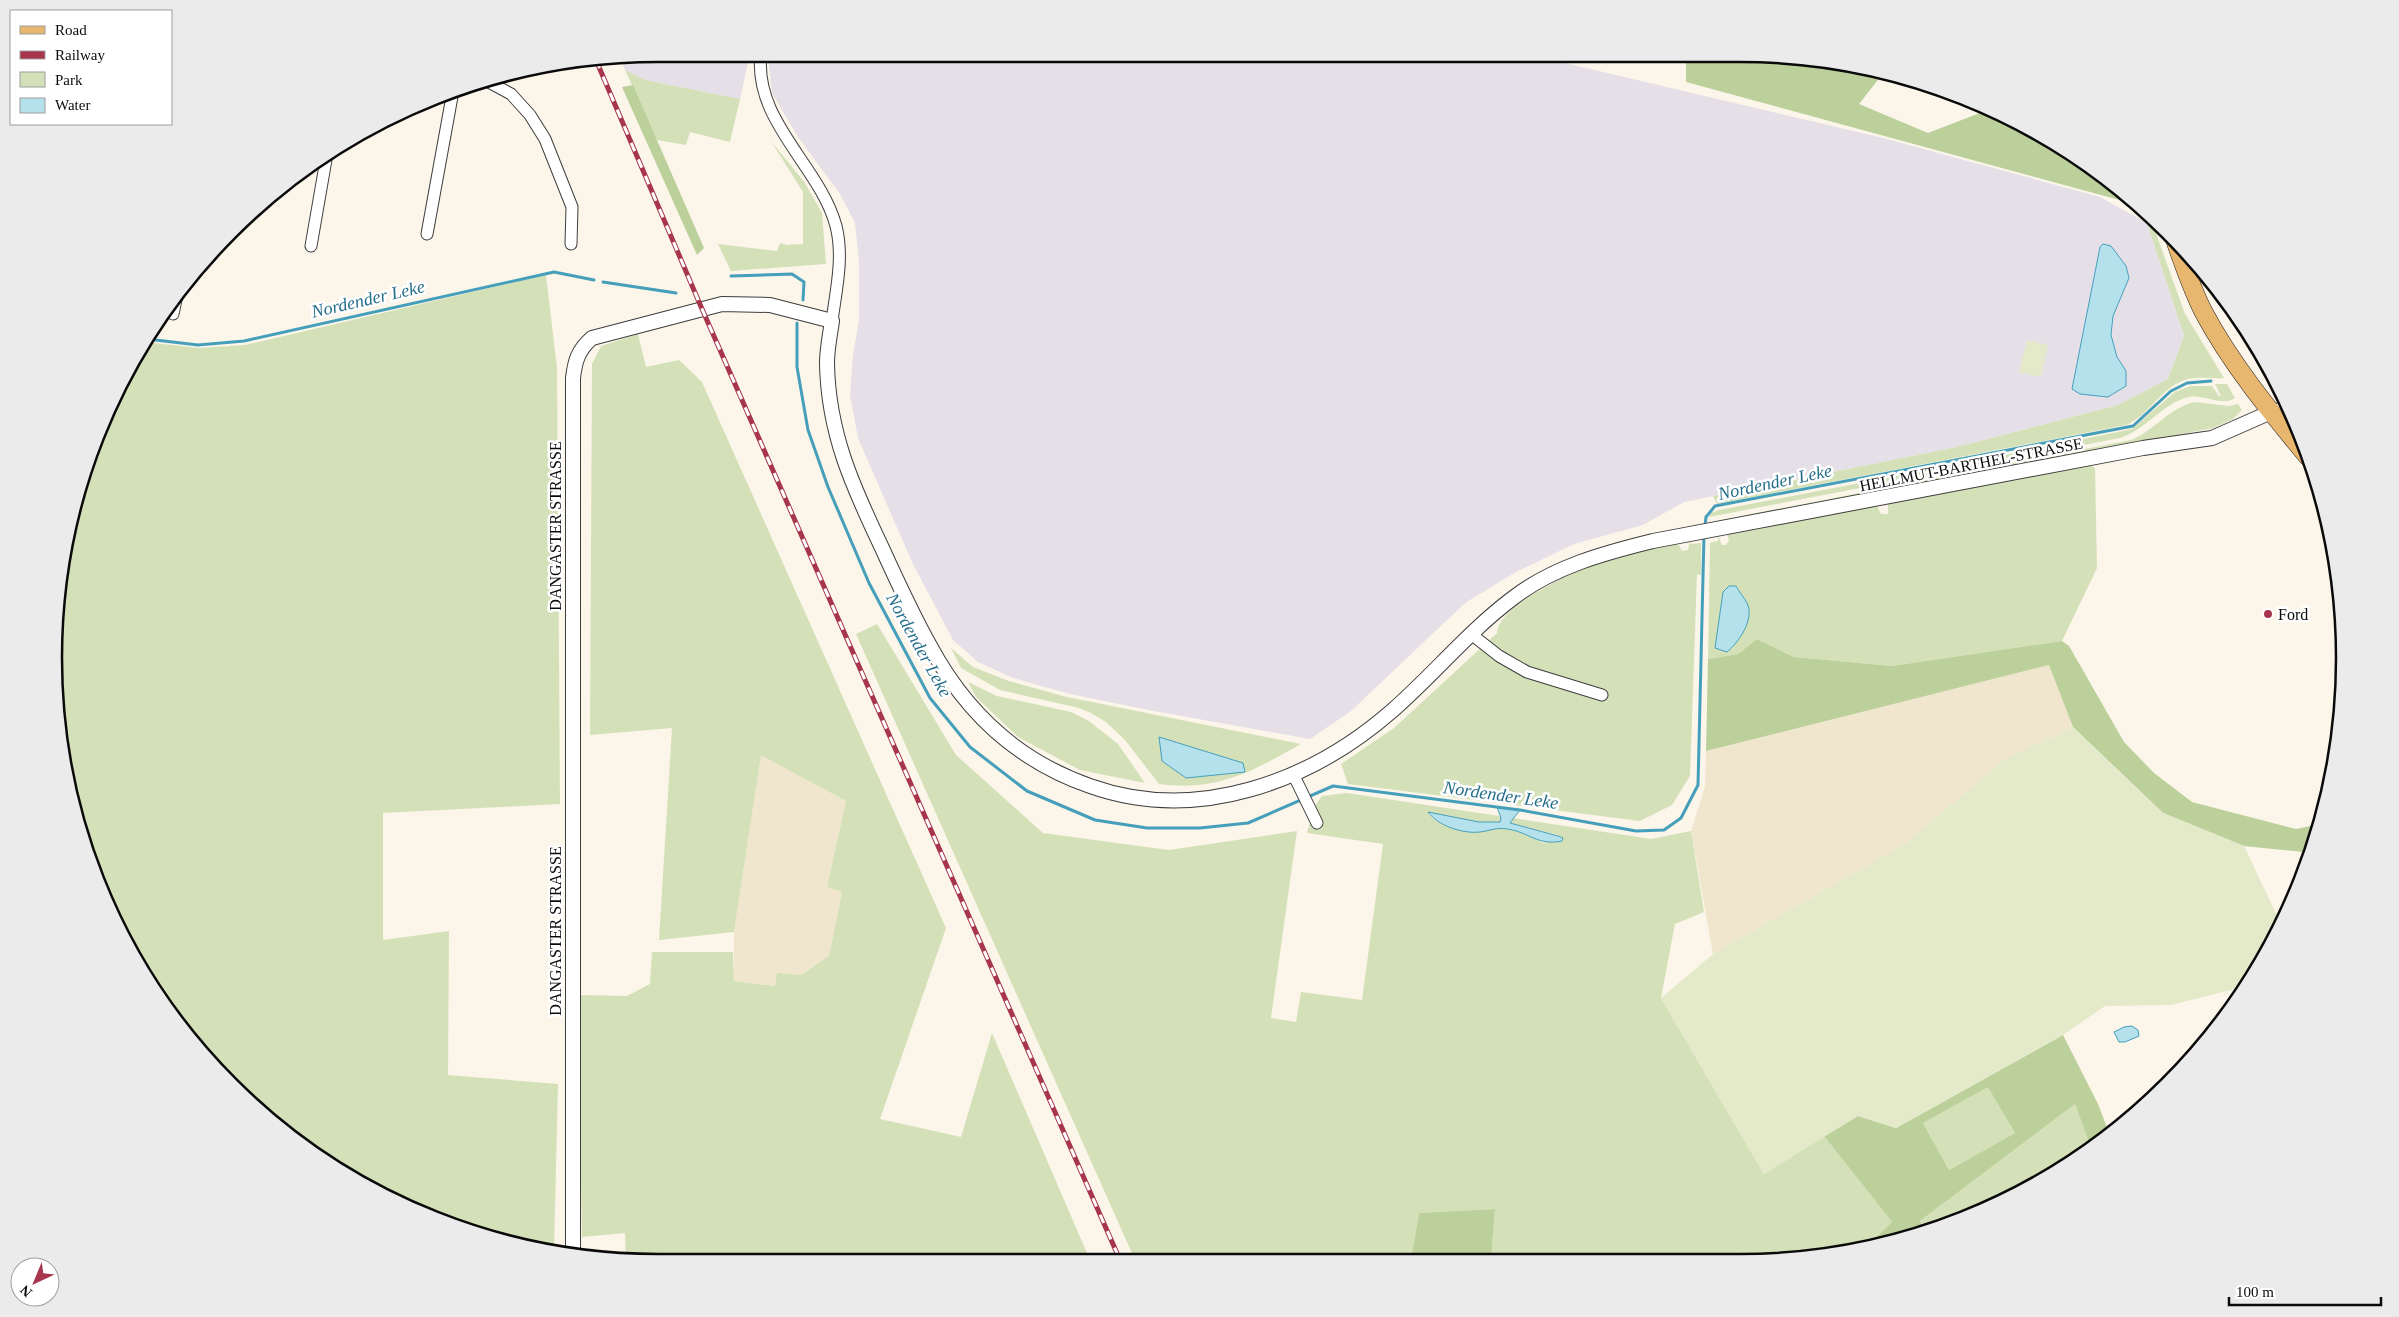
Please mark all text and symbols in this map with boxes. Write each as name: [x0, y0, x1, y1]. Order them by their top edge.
legend: [10, 10, 172, 125]
text: Road: [55, 22, 87, 38]
text: Railway: [55, 47, 105, 63]
text: Park: [55, 72, 83, 88]
text: Water: [55, 97, 90, 113]
water label: Nordender Leke: [308, 276, 427, 322]
street label: HELLMUT-BARTHEL-STRASSE: [1858, 434, 2084, 494]
street label: DANGASTER STRASSE: [547, 441, 564, 611]
water label: Nordender Leke: [1715, 460, 1834, 504]
water label: Nordender Leke: [882, 589, 956, 700]
place label: Ford: [2278, 606, 2308, 623]
marker: Ford: [2262, 608, 2274, 620]
water label: Nordender Leke: [1441, 777, 1560, 813]
street label: DANGASTER STRASSE: [547, 846, 564, 1016]
north arrow: [10, 1257, 60, 1307]
scale bar: [2229, 1274, 2382, 1306]
text: N: [17, 1282, 35, 1300]
text: 100 m: [2236, 1284, 2274, 1300]

